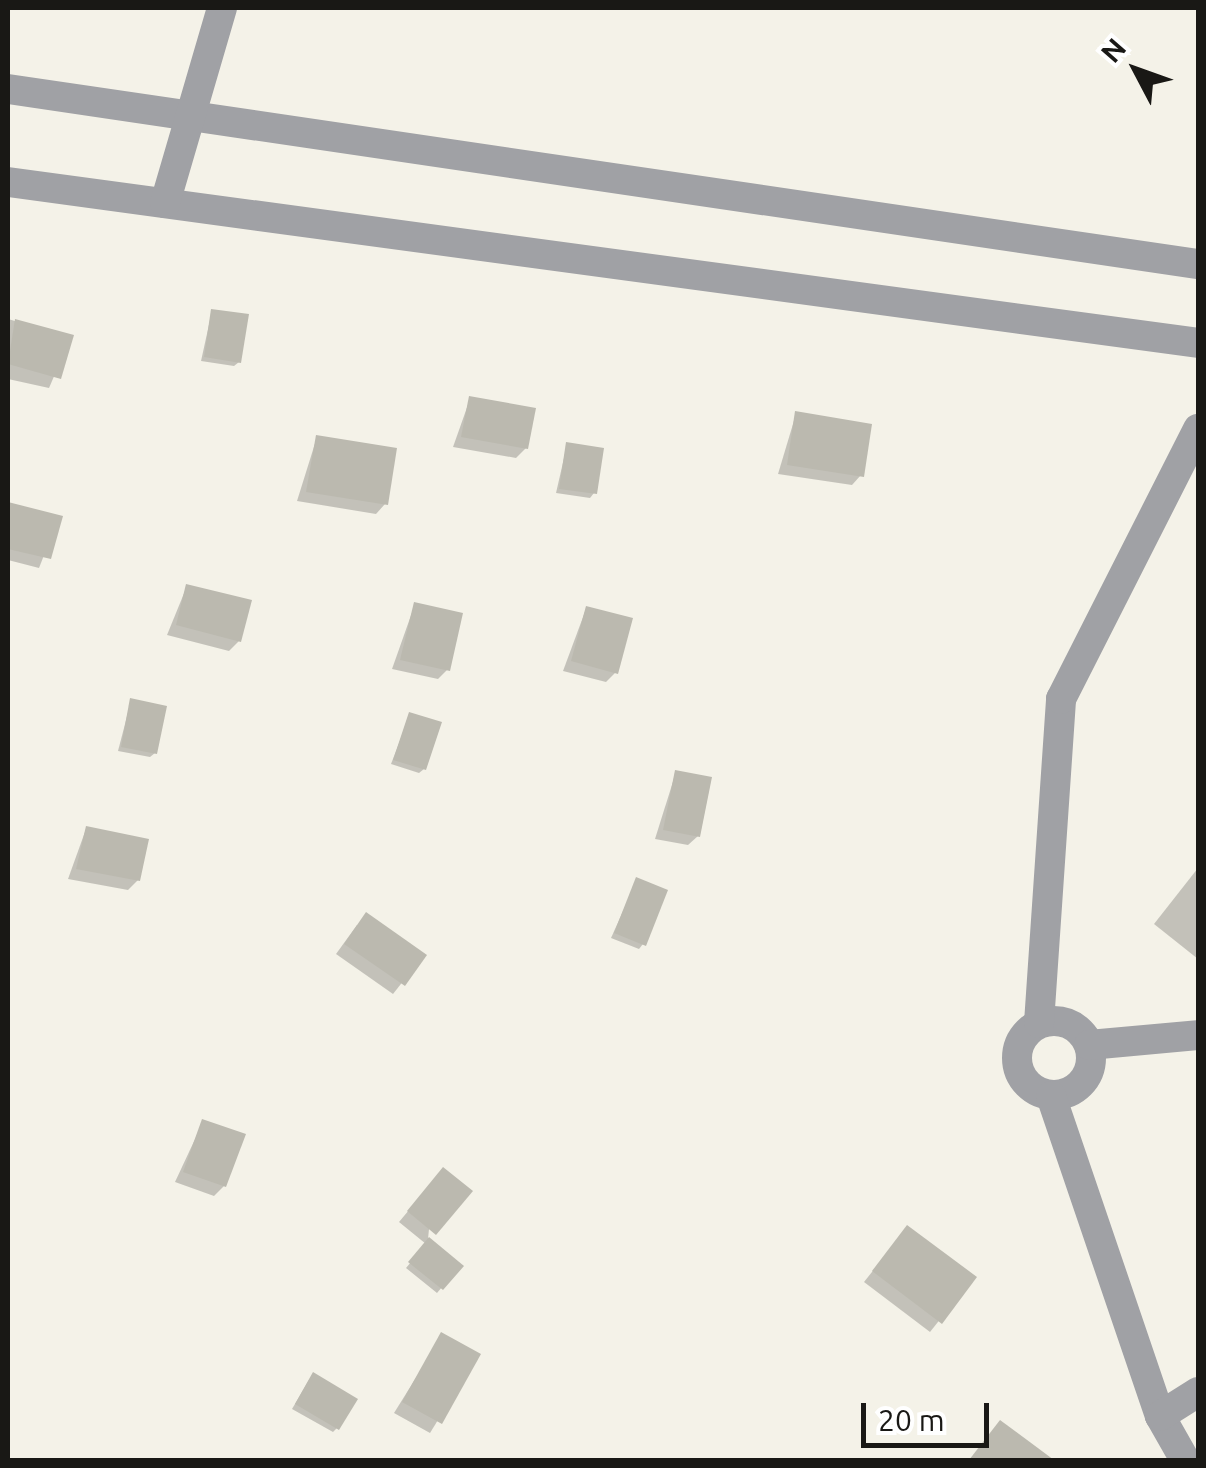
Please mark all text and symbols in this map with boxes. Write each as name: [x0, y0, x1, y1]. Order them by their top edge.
north arrow: [1086, 20, 1186, 120]
text: N: [1094, 32, 1132, 68]
scale bar: [866, 1383, 994, 1445]
text: 20 m: [878, 1403, 945, 1437]

